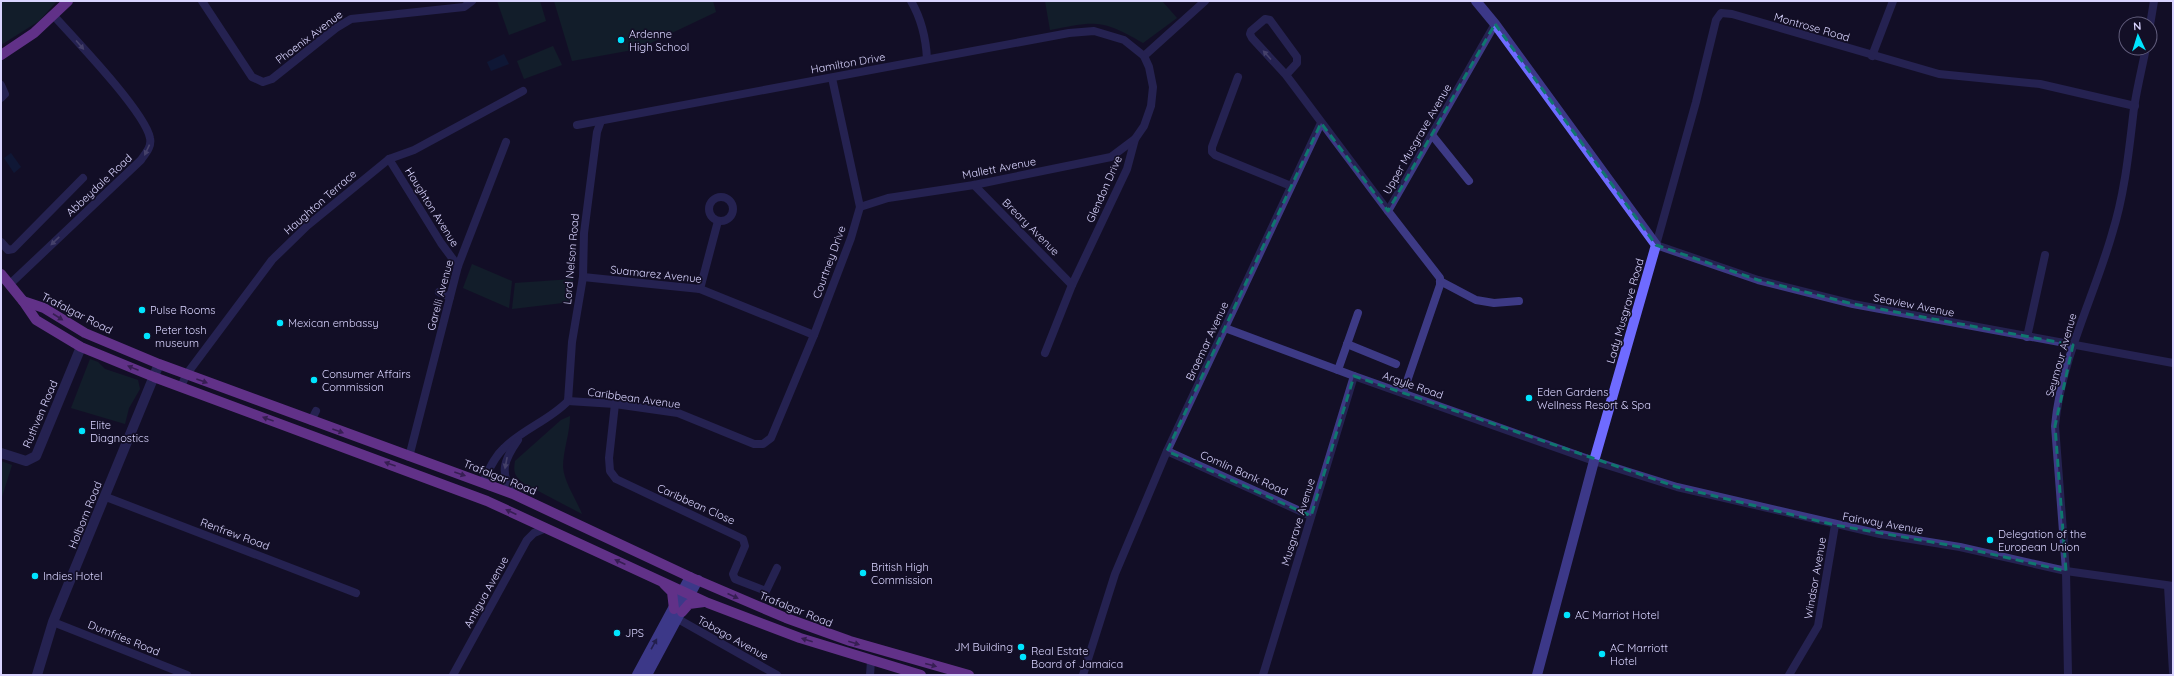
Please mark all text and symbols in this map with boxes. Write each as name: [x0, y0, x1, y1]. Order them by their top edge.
street label: Phoenix Avenue: [273, 7, 345, 67]
street label: Montrose Road: [1773, 10, 1851, 44]
north arrow: [2118, 16, 2158, 56]
text: N: [2133, 19, 2142, 33]
place label: Ardenne High School: [629, 27, 689, 54]
marker: Ardenne High School: [616, 35, 626, 45]
one-way arrow: [75, 40, 84, 50]
street label: Hamilton Drive: [810, 50, 886, 76]
one-way arrow: [1262, 50, 1272, 60]
street label: Upper Musgrave Avenue: [1380, 81, 1454, 197]
one-way arrow: [144, 144, 150, 156]
street label: Abbeydale Road: [63, 151, 135, 219]
street label: Glendon Drive: [1083, 153, 1125, 225]
street label: Mallett Avenue: [961, 154, 1037, 182]
street label: Haughton Avenue: [402, 165, 462, 249]
street label: Haughton Terrace: [281, 167, 359, 237]
street label: Breary Avenue: [999, 195, 1063, 259]
street label: Lord Nelson Road: [560, 213, 582, 305]
street label: Courtney Drive: [809, 224, 849, 300]
one-way arrow: [50, 236, 60, 246]
street label: Lady Musgrave Road: [1603, 257, 1647, 365]
street label: Garelli Avenue: [424, 258, 456, 332]
street label: Suamarez Avenue: [610, 262, 702, 286]
street label: Trafalgar Road: [39, 289, 115, 337]
street label: Seaview Avenue: [1872, 290, 1956, 320]
street label: Braemar Avenue: [1183, 299, 1231, 383]
place label: Pulse Rooms: [150, 303, 215, 317]
marker: Pulse Rooms: [137, 305, 147, 315]
street label: Seymour Avenue: [2042, 312, 2080, 398]
one-way arrow: [52, 314, 64, 321]
place label: Mexican embassy: [288, 316, 379, 330]
marker: Mexican embassy: [275, 318, 285, 328]
place label: Peter tosh museum: [155, 323, 207, 350]
marker: Peter tosh museum: [142, 331, 152, 341]
one-way arrow: [127, 365, 139, 371]
place label: Consumer Affairs Commission: [322, 367, 411, 394]
street label: Argyle Road: [1381, 368, 1445, 402]
marker: Consumer Affairs Commission: [309, 375, 319, 385]
street label: Ruthven Road: [19, 378, 61, 450]
one-way arrow: [197, 378, 209, 384]
street label: Caribbean Avenue: [587, 385, 681, 411]
place label: Eden Gardens Wellness Resort & Spa: [1537, 385, 1651, 412]
marker: Eden Gardens Wellness Resort & Spa: [1524, 393, 1534, 403]
one-way arrow: [262, 416, 274, 422]
place label: Elite Diagnostics: [90, 418, 149, 445]
marker: Elite Diagnostics: [77, 426, 87, 436]
one-way arrow: [332, 428, 344, 434]
street label: Comlin Bank Road: [1198, 447, 1290, 499]
street label: Trafalgar Road: [461, 456, 539, 498]
one-way arrow: [503, 457, 509, 469]
one-way arrow: [384, 461, 396, 467]
one-way arrow: [455, 471, 467, 477]
street label: Musgrave Avenue: [1278, 477, 1318, 567]
street label: Holborn Road: [65, 479, 105, 551]
street label: Caribbean Close: [655, 481, 737, 527]
one-way arrow: [505, 509, 517, 515]
street label: Fairway Avenue: [1842, 509, 1924, 537]
street label: Renfrew Road: [198, 515, 272, 553]
place label: Delegation of the European Union: [1998, 527, 2086, 554]
marker: Delegation of the European Union: [1985, 535, 1995, 545]
street label: Windsor Avenue: [1801, 536, 1829, 620]
street label: Antigua Avenue: [461, 554, 511, 630]
one-way arrow: [614, 559, 625, 565]
place label: British High Commission: [871, 560, 933, 587]
marker: British High Commission: [858, 568, 868, 578]
place label: Indies Hotel: [43, 569, 103, 583]
marker: Indies Hotel: [30, 571, 40, 581]
street label: Trafalgar Road: [757, 588, 835, 630]
one-way arrow: [728, 593, 739, 599]
place label: AC Marriot Hotel: [1575, 608, 1659, 622]
marker: AC Marriot Hotel: [1562, 610, 1572, 620]
street label: Tobago Avenue: [695, 613, 771, 663]
street label: Dumfries Road: [86, 617, 162, 659]
place label: JPS: [625, 626, 644, 640]
marker: JPS: [612, 628, 622, 638]
one-way arrow: [801, 637, 813, 643]
one-way arrow: [651, 638, 658, 650]
one-way arrow: [849, 640, 861, 646]
place label: JM Building: [954, 640, 1013, 654]
place label: AC Marriott Hotel: [1610, 641, 1668, 668]
marker: JM Building: [1016, 642, 1026, 652]
place label: Real Estate Board of Jamaica: [1031, 644, 1123, 671]
marker: AC Marriott Hotel: [1597, 649, 1607, 659]
marker: Real Estate Board of Jamaica: [1018, 652, 1028, 662]
one-way arrow: [926, 662, 938, 668]

